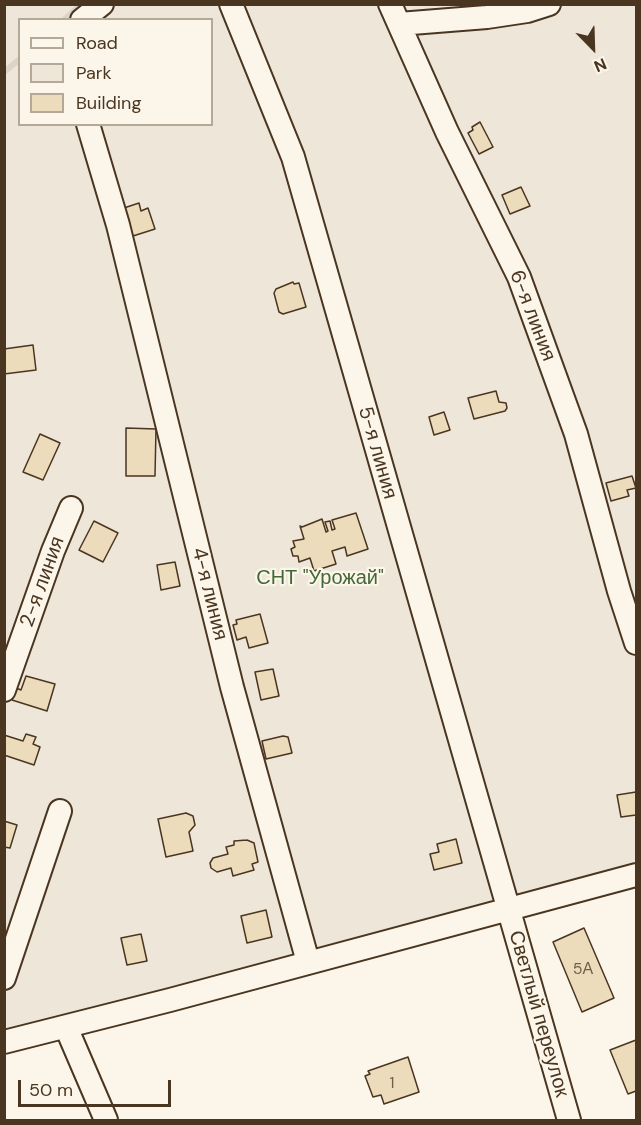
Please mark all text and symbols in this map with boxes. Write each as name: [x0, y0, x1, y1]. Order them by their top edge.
legend: [18, 18, 213, 126]
north arrow: [563, 18, 623, 78]
text: Road: [76, 31, 118, 55]
text: N: [591, 53, 610, 77]
text: Park: [76, 61, 112, 85]
text: Building: [76, 91, 141, 115]
street label: 6-я линия: [504, 267, 560, 365]
street label: 5-я линия: [352, 404, 402, 502]
street label: 2-я линия: [16, 534, 70, 630]
street label: 4-я линия: [186, 545, 232, 643]
park label: СНТ "Урожай": [256, 567, 384, 591]
street label: Светлый переулок: [503, 928, 573, 1100]
house number: 5А: [573, 960, 593, 980]
scale bar: [21, 1068, 174, 1106]
house number: 1: [390, 1074, 394, 1094]
text: 50 m: [29, 1078, 73, 1102]

